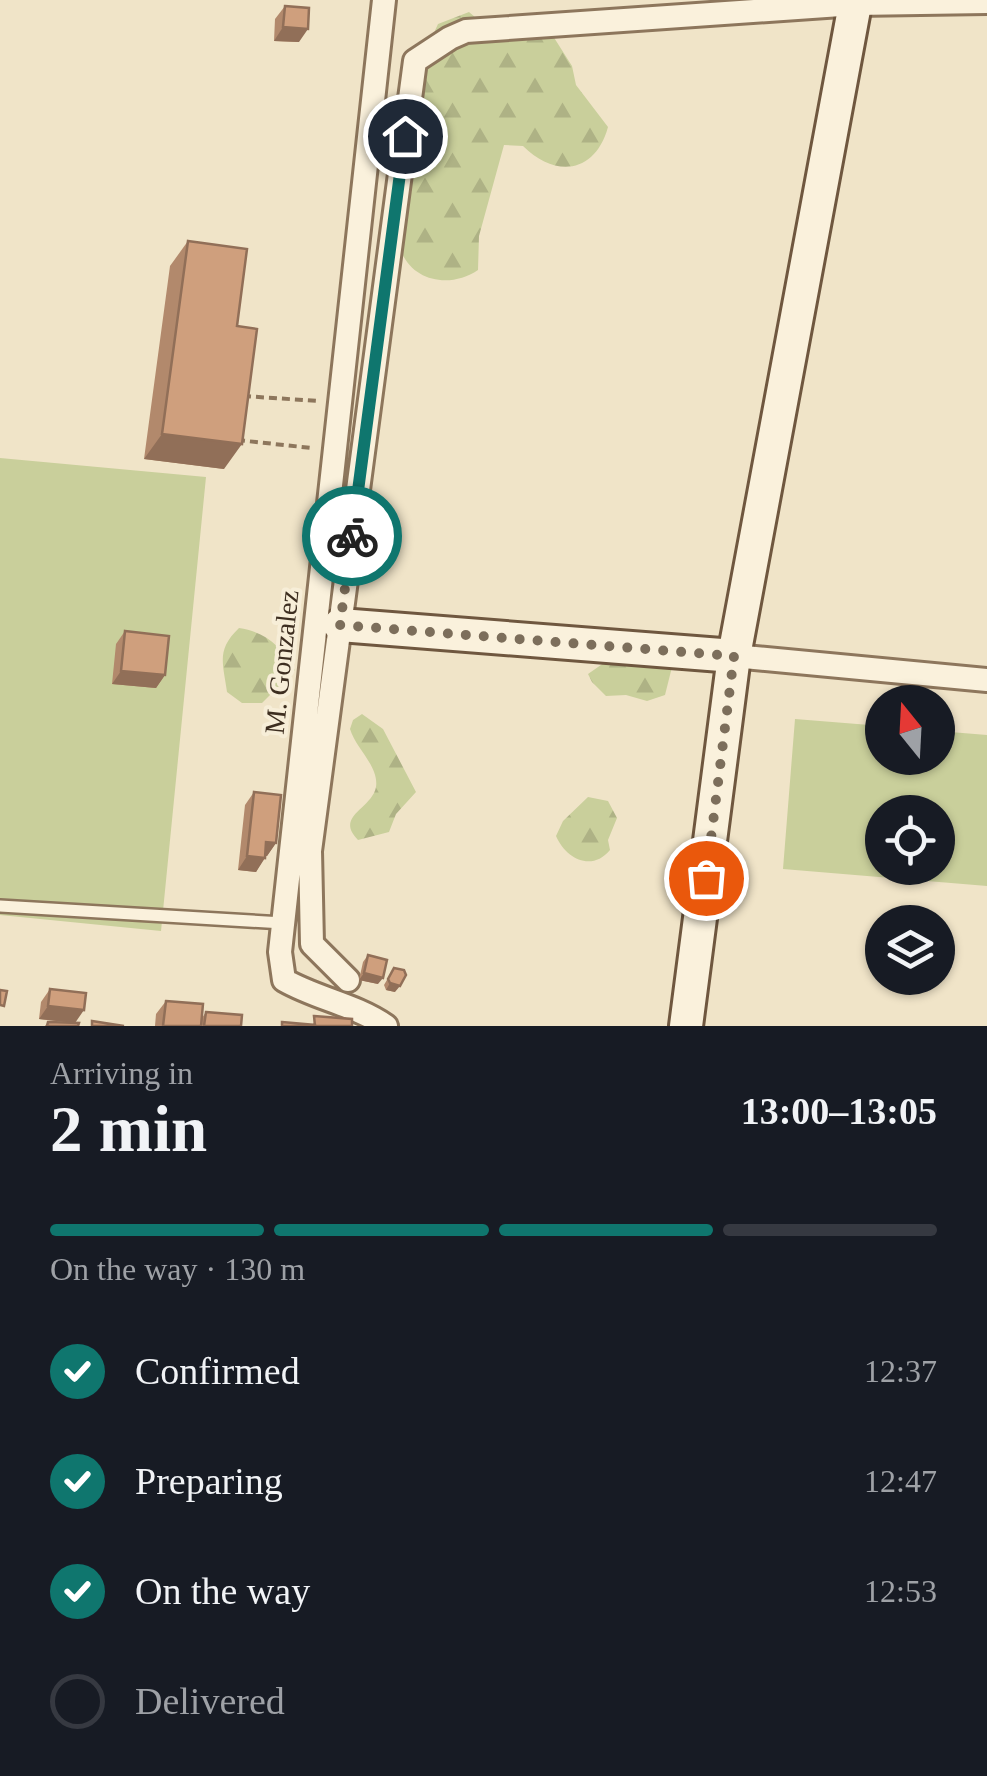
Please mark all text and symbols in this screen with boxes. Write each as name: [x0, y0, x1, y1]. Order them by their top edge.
pin: [363, 94, 448, 179]
icon: home: [378, 109, 433, 164]
courier: [302, 486, 402, 586]
icon: bike: [325, 509, 380, 564]
street label: M. Gonzalez: [259, 589, 304, 736]
north arrow: [865, 685, 955, 775]
map controls: [865, 685, 955, 995]
button: locate: [865, 795, 955, 885]
pin: [664, 836, 749, 921]
icon: bag: [679, 851, 734, 906]
button: layers: [865, 905, 955, 995]
text: Arriving in: [50, 1055, 193, 1091]
text: 13:00–13:05: [741, 1090, 937, 1132]
text: 2 min: [50, 1093, 207, 1165]
text: On the way · 130 m: [50, 1251, 305, 1287]
icon: check: [50, 1344, 105, 1399]
text: Confirmed: [135, 1350, 300, 1392]
text: 12:37: [864, 1353, 937, 1389]
icon: check: [50, 1454, 105, 1509]
text: Preparing: [135, 1460, 283, 1502]
text: 12:47: [864, 1463, 937, 1499]
icon: check: [50, 1564, 105, 1619]
text: On the way: [135, 1570, 310, 1612]
text: 12:53: [864, 1573, 937, 1609]
text: Delivered: [135, 1680, 285, 1722]

